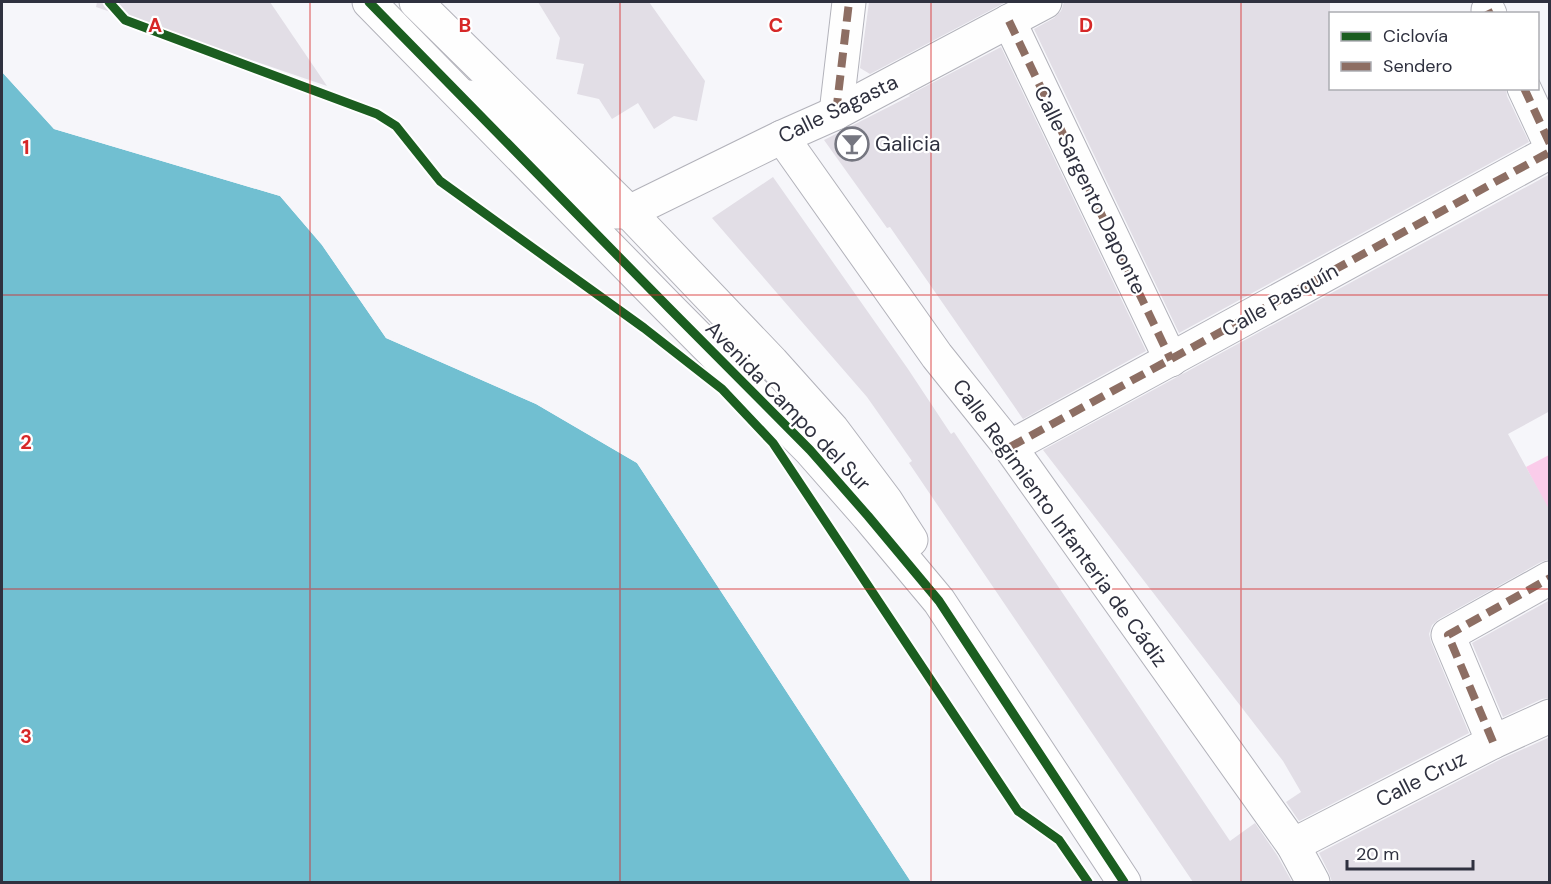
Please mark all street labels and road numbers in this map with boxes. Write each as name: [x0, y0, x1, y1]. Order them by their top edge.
street label: Calle Sagasta: [774, 68, 902, 150]
street label: Calle Sargento Daponte: [1027, 81, 1153, 299]
street label: Calle Pasquín: [1217, 256, 1343, 344]
street label: Avenida Campo del Sur: [699, 315, 877, 497]
street label: Calle Regimiento Infanteria de Cádiz: [946, 373, 1174, 673]
street label: Calle Cruz: [1371, 744, 1471, 814]

